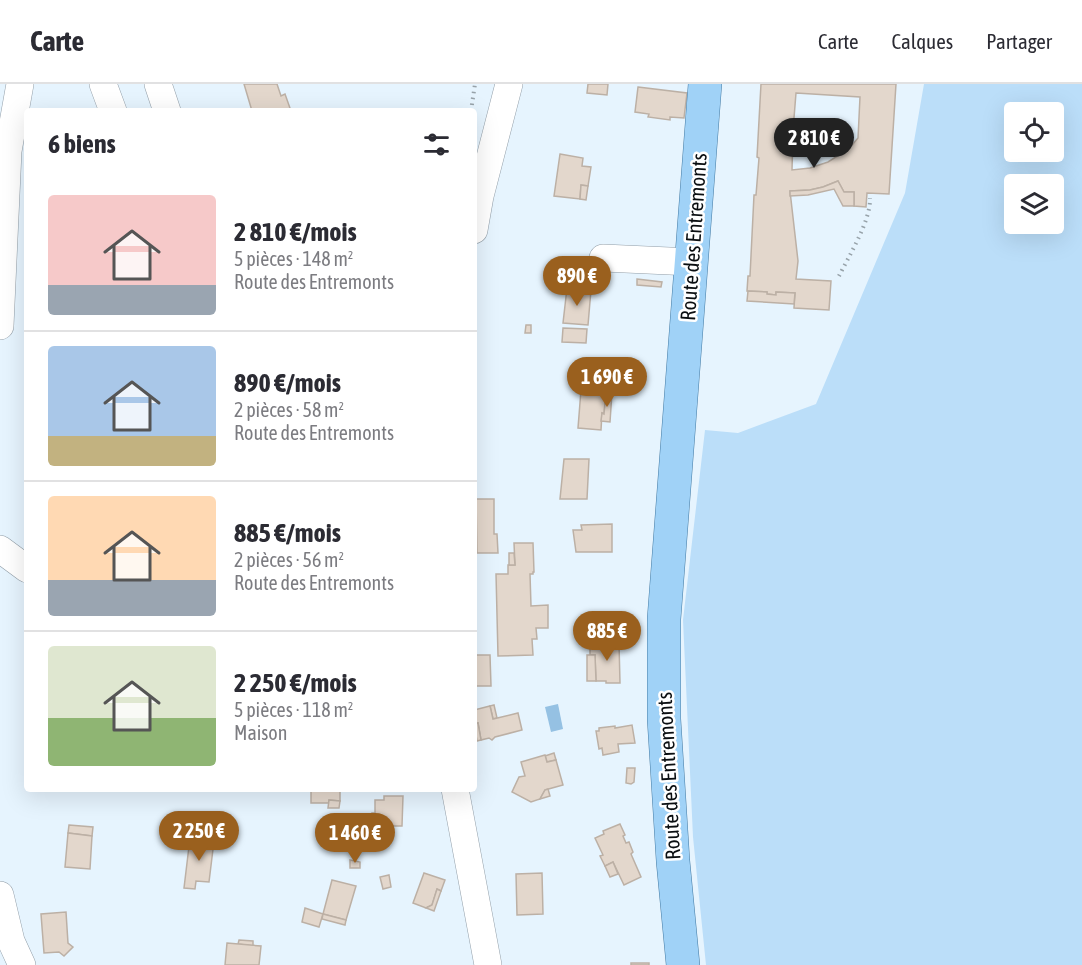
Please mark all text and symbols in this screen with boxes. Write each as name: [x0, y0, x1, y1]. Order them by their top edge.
text: Carte: [30, 25, 84, 57]
text: Carte: [818, 29, 859, 53]
text: Calques: [892, 29, 953, 53]
text: Partager: [986, 29, 1052, 53]
map controls: [1004, 102, 1064, 234]
button: locate: [1004, 102, 1064, 162]
pin: 2 810 €: [759, 118, 869, 169]
text: 2 810 €: [788, 126, 840, 149]
icon: filters: [420, 128, 453, 161]
text: 6 biens: [48, 129, 116, 159]
street label: Route des Entremonts: [675, 152, 711, 322]
button: layers: [1004, 174, 1064, 234]
text: 2 810 €/mois: [234, 217, 357, 247]
icon: home: [96, 219, 168, 291]
text: 5 pièces · 148 m²: [234, 247, 353, 270]
pin: 890 €: [535, 256, 619, 307]
text: 890 €: [557, 264, 597, 287]
text: Route des Entremonts: [234, 270, 394, 293]
pin: 1 690 €: [552, 357, 662, 408]
text: 1 690 €: [581, 365, 633, 388]
text: 890 €/mois: [234, 368, 341, 398]
icon: home: [96, 370, 168, 442]
text: 2 pièces · 58 m²: [234, 398, 344, 421]
text: Route des Entremonts: [234, 421, 394, 444]
text: 885 €/mois: [234, 518, 341, 548]
icon: home: [96, 520, 168, 592]
text: 2 pièces · 56 m²: [234, 548, 344, 571]
text: Route des Entremonts: [234, 571, 394, 594]
pin: 885 €: [565, 611, 649, 662]
text: 885 €: [587, 619, 627, 642]
text: 2 250 €/mois: [234, 668, 357, 698]
icon: home: [96, 670, 168, 742]
street label: Route des Entremonts: [652, 691, 684, 861]
text: 5 pièces · 118 m²: [234, 698, 353, 721]
text: Maison: [234, 721, 287, 744]
pin: 2 250 €: [144, 811, 254, 862]
pin: 1 460 €: [300, 813, 410, 864]
text: 2 250 €: [173, 819, 225, 842]
text: 1 460 €: [329, 821, 381, 844]

